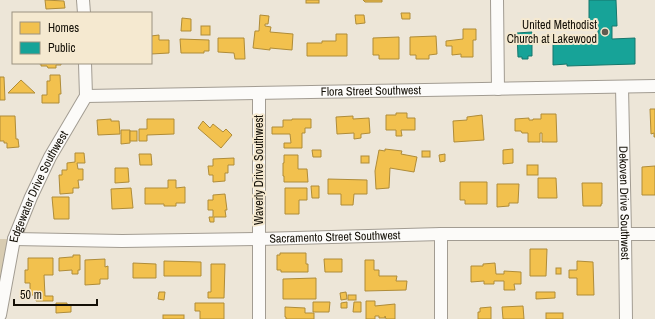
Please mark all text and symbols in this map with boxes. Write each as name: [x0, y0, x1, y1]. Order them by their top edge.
legend: [12, 12, 152, 64]
place label: United Methodist Church at Lakewood: [507, 17, 597, 47]
text: Homes: [48, 20, 79, 36]
marker: United Methodist Church at Lakewood: [600, 27, 610, 37]
text: Public: [48, 40, 75, 56]
street label: Flora Street Southwest: [321, 82, 422, 100]
street label: Waverly Drive Southwest: [251, 115, 267, 225]
street label: Edgewater Drive Southwest: [6, 128, 72, 244]
street label: Dekoven Drive Southwest: [615, 146, 633, 260]
street label: Sacramento Street Southwest: [269, 227, 401, 247]
scale bar: [14, 281, 97, 307]
text: 50 m: [20, 287, 42, 303]

